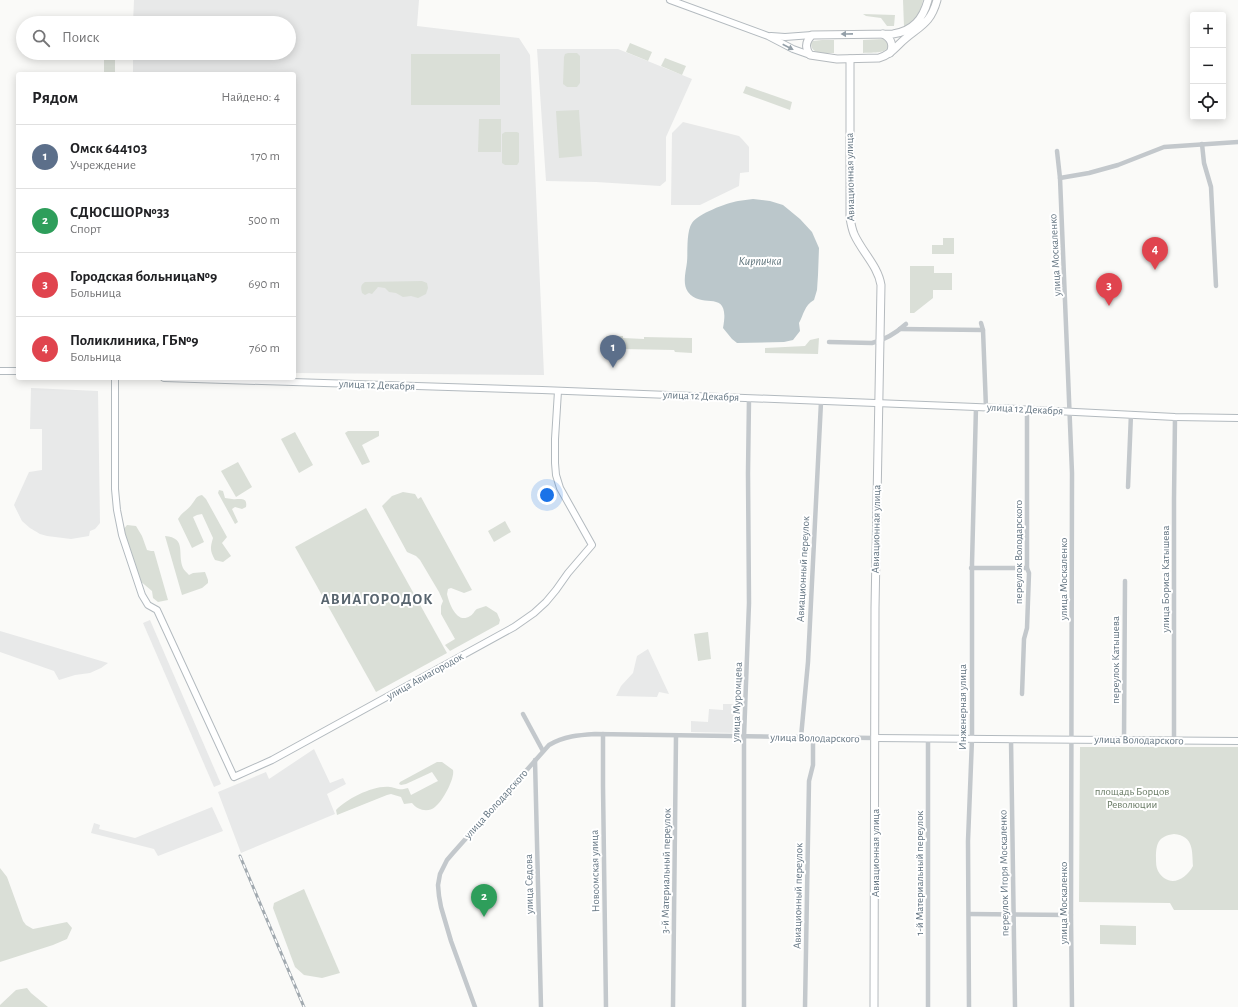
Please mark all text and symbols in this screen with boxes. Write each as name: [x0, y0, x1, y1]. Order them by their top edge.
map controls: [1190, 12, 1226, 120]
button: +: [1190, 12, 1226, 48]
search box: [16, 16, 296, 60]
icon: search: [30, 27, 52, 49]
text: Поиск: [62, 30, 100, 45]
one-way arrow: [840, 31, 853, 37]
one-way arrow: [783, 44, 794, 50]
button: −: [1190, 48, 1226, 84]
button: locate: [1190, 84, 1226, 120]
text: Рядом: [32, 89, 78, 106]
text: Найдено: 4: [221, 91, 280, 104]
street label: Авиационная улица: [844, 133, 856, 221]
text: Омск 644103: [70, 141, 147, 156]
text: 1: [43, 150, 47, 163]
text: 170 m: [251, 150, 280, 163]
text: Учреждение: [70, 159, 136, 172]
text: СДЮСШОР№33: [70, 205, 170, 220]
text: 2: [42, 214, 48, 227]
text: 500 m: [248, 214, 280, 227]
street label: улица Москаленко: [1047, 214, 1063, 297]
text: Спорт: [70, 223, 101, 236]
pin: 4: [1142, 237, 1168, 270]
water label: Кирпичка: [738, 255, 782, 268]
text: Городская больница№9: [70, 269, 217, 284]
pin: 3: [1096, 273, 1122, 306]
text: 3: [42, 278, 48, 291]
text: 690 m: [248, 278, 280, 291]
text: Больница: [70, 287, 122, 300]
text: Поликлиника, ГБ№9: [70, 333, 199, 348]
pin: 1: [600, 335, 626, 368]
text: 4: [42, 342, 48, 355]
text: 760 m: [249, 342, 280, 355]
text: Больница: [70, 351, 122, 364]
street label: улица 12 Декабря: [338, 378, 415, 392]
street label: улица 12 Декабря: [662, 389, 739, 403]
street label: улица 12 Декабря: [986, 401, 1063, 416]
your location: [537, 485, 557, 505]
street label: Авиационная улица: [870, 485, 882, 573]
street label: переулок Володарского: [1013, 500, 1024, 604]
street label: Авиационный переулок: [795, 516, 811, 622]
street label: улица Бориса Катышева: [1160, 526, 1171, 633]
street label: улица Москаленко: [1058, 538, 1069, 621]
district label: АВИАГОРОДОК: [321, 592, 433, 607]
street label: переулок Катышева: [1110, 616, 1121, 704]
street label: улица Авиагородок: [384, 650, 465, 702]
street label: улица Муромцева: [730, 662, 744, 743]
street label: Инженерная улица: [957, 664, 968, 750]
street label: улица Володарского: [769, 732, 860, 744]
street label: улица Володарского: [1093, 734, 1184, 746]
street label: улица Володарского: [461, 767, 530, 842]
park label: площадь Борцов Революции: [1095, 786, 1169, 810]
street label: 3-й Материальный переулок: [659, 808, 673, 934]
street label: Авиационная улица: [870, 809, 881, 897]
street label: переулок Игоря Москаленко: [997, 810, 1011, 936]
street label: 1-й Материальный переулок: [914, 811, 925, 935]
street label: Новоомская улица: [589, 830, 601, 912]
street label: Авиационный переулок: [792, 843, 804, 949]
street label: улица Седова: [523, 854, 535, 915]
street label: улица Москаленко: [1058, 862, 1069, 945]
pin: 2: [471, 884, 497, 917]

